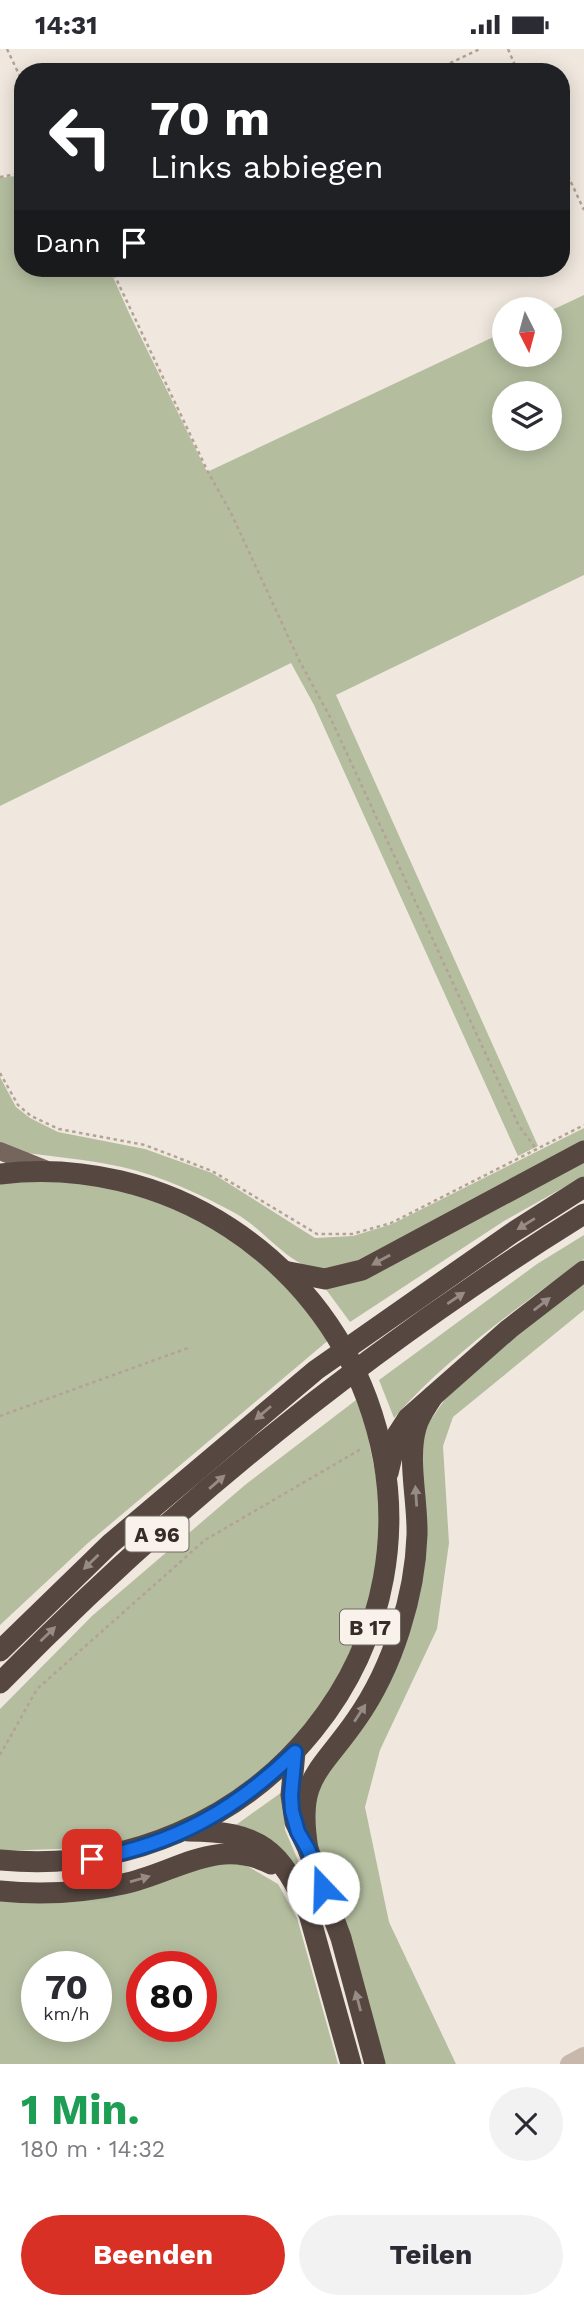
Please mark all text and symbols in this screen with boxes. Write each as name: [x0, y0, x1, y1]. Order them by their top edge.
text: 14:31: [35, 10, 97, 40]
text: 70 m: [150, 89, 270, 147]
icon: left: [35, 91, 126, 182]
text: Links abbiegen: [150, 148, 384, 186]
icon: arrive: [115, 224, 153, 262]
text: Dann: [35, 228, 101, 258]
north arrow: [492, 297, 562, 367]
map controls: [492, 297, 562, 451]
button: layers: [492, 381, 562, 451]
one-way arrow: [517, 1217, 536, 1230]
one-way arrow: [371, 1254, 390, 1266]
one-way arrow: [447, 1291, 465, 1305]
one-way arrow: [532, 1297, 550, 1312]
one-way arrow: [255, 1406, 273, 1421]
one-way arrow: [208, 1474, 226, 1490]
one-way arrow: [410, 1485, 421, 1507]
road number: A 96: [125, 1517, 188, 1551]
one-way arrow: [83, 1554, 100, 1570]
road number: B 17: [340, 1609, 400, 1645]
one-way arrow: [39, 1627, 56, 1643]
one-way arrow: [354, 1703, 367, 1723]
pin: [62, 1829, 122, 1889]
icon: arrive: [73, 1840, 111, 1878]
position arrow: [286, 1851, 360, 1925]
one-way arrow: [130, 1874, 151, 1884]
speed limit sign: 80: [126, 1951, 217, 2042]
text: 70: [45, 1966, 88, 2008]
one-way arrow: [352, 1990, 363, 2012]
text: km/h: [43, 2003, 90, 2024]
text: 1 Min.: [21, 2085, 140, 2134]
button: close: [489, 2087, 563, 2161]
text: 180 m · 14:32: [21, 2136, 165, 2163]
button: Beenden: [21, 2215, 285, 2295]
button: Teilen: [299, 2215, 563, 2295]

